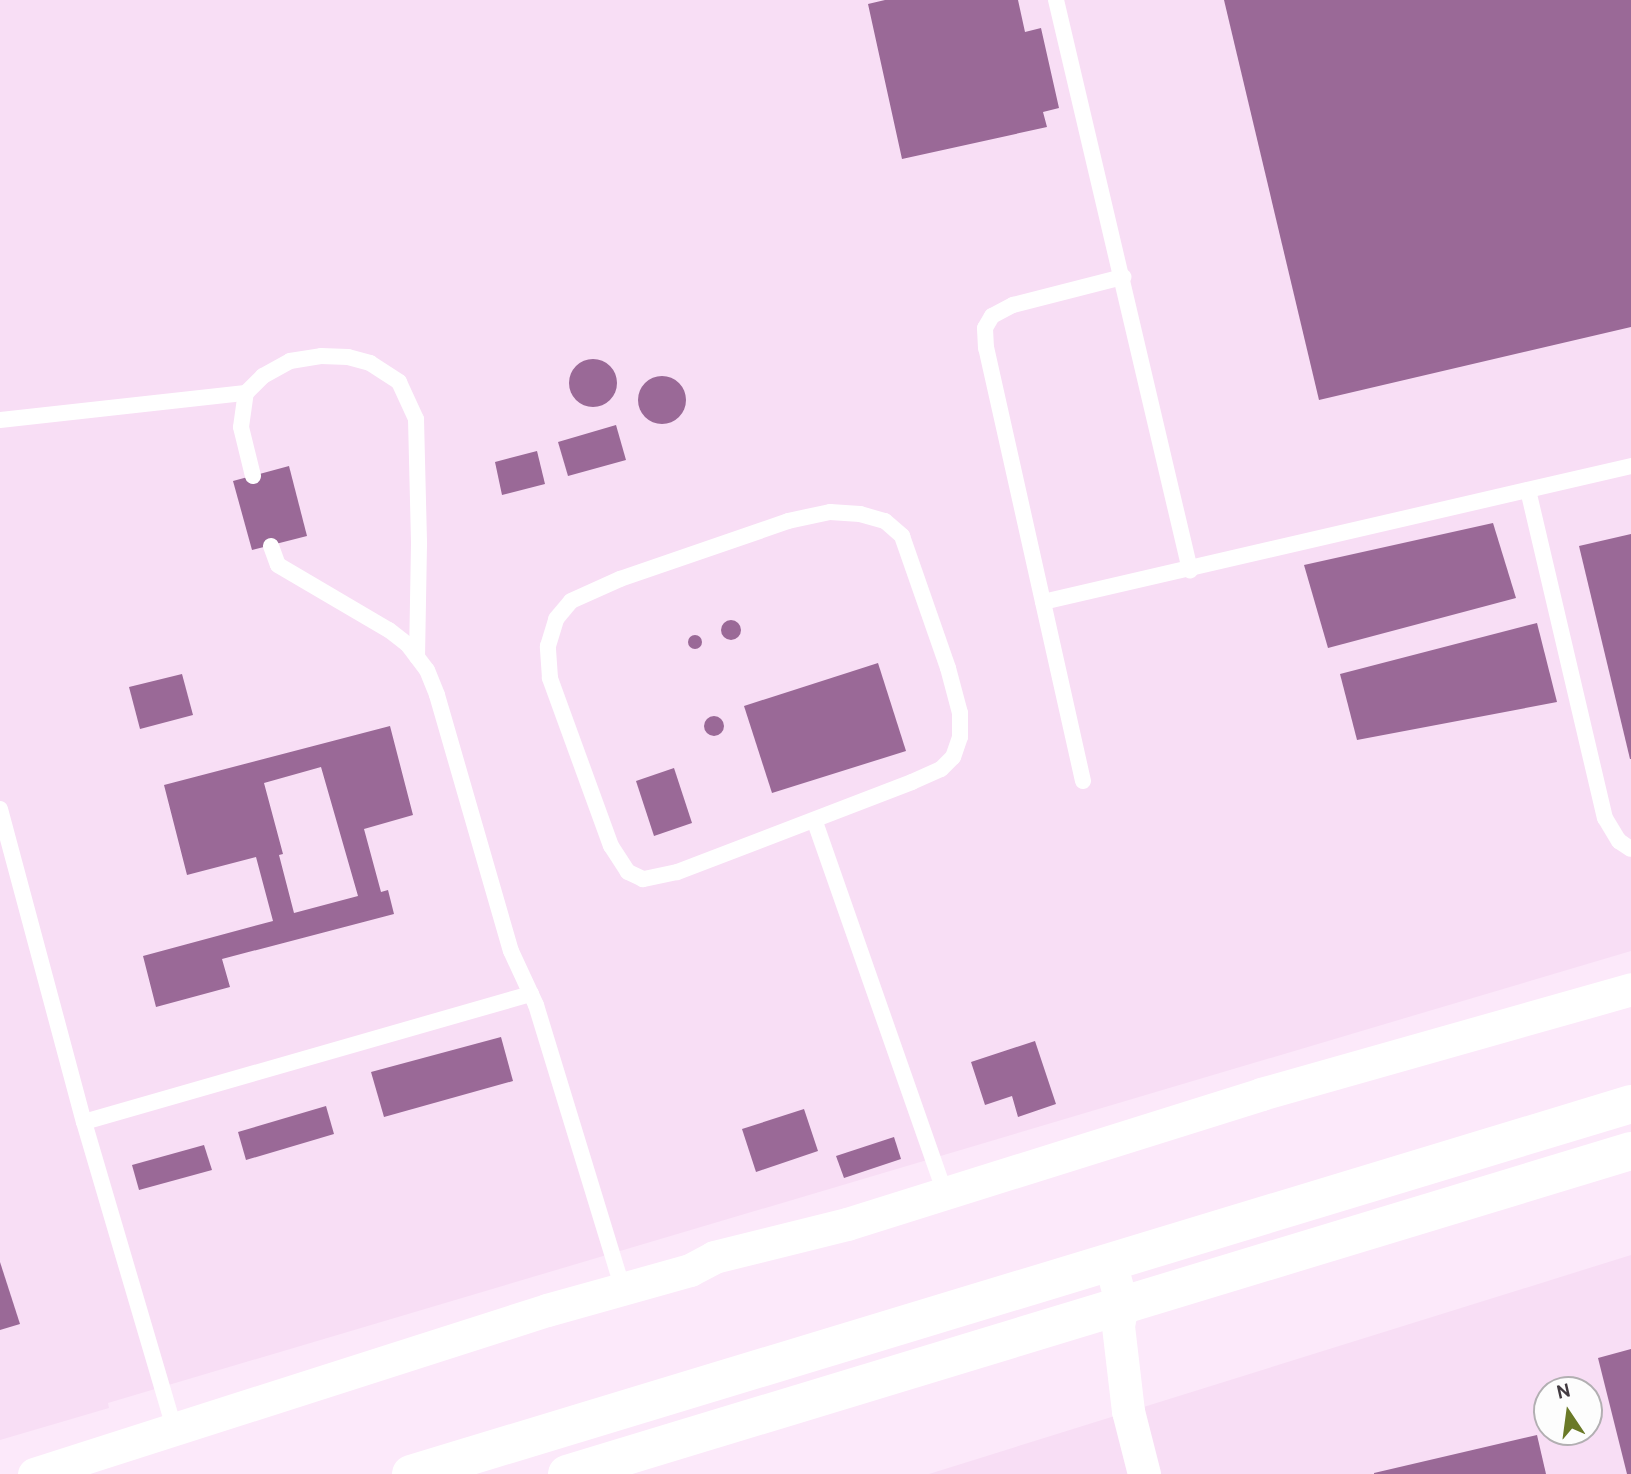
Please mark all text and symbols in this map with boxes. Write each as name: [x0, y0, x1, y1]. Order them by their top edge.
north arrow: [1533, 1376, 1603, 1446]
text: N: [1554, 1379, 1573, 1406]

